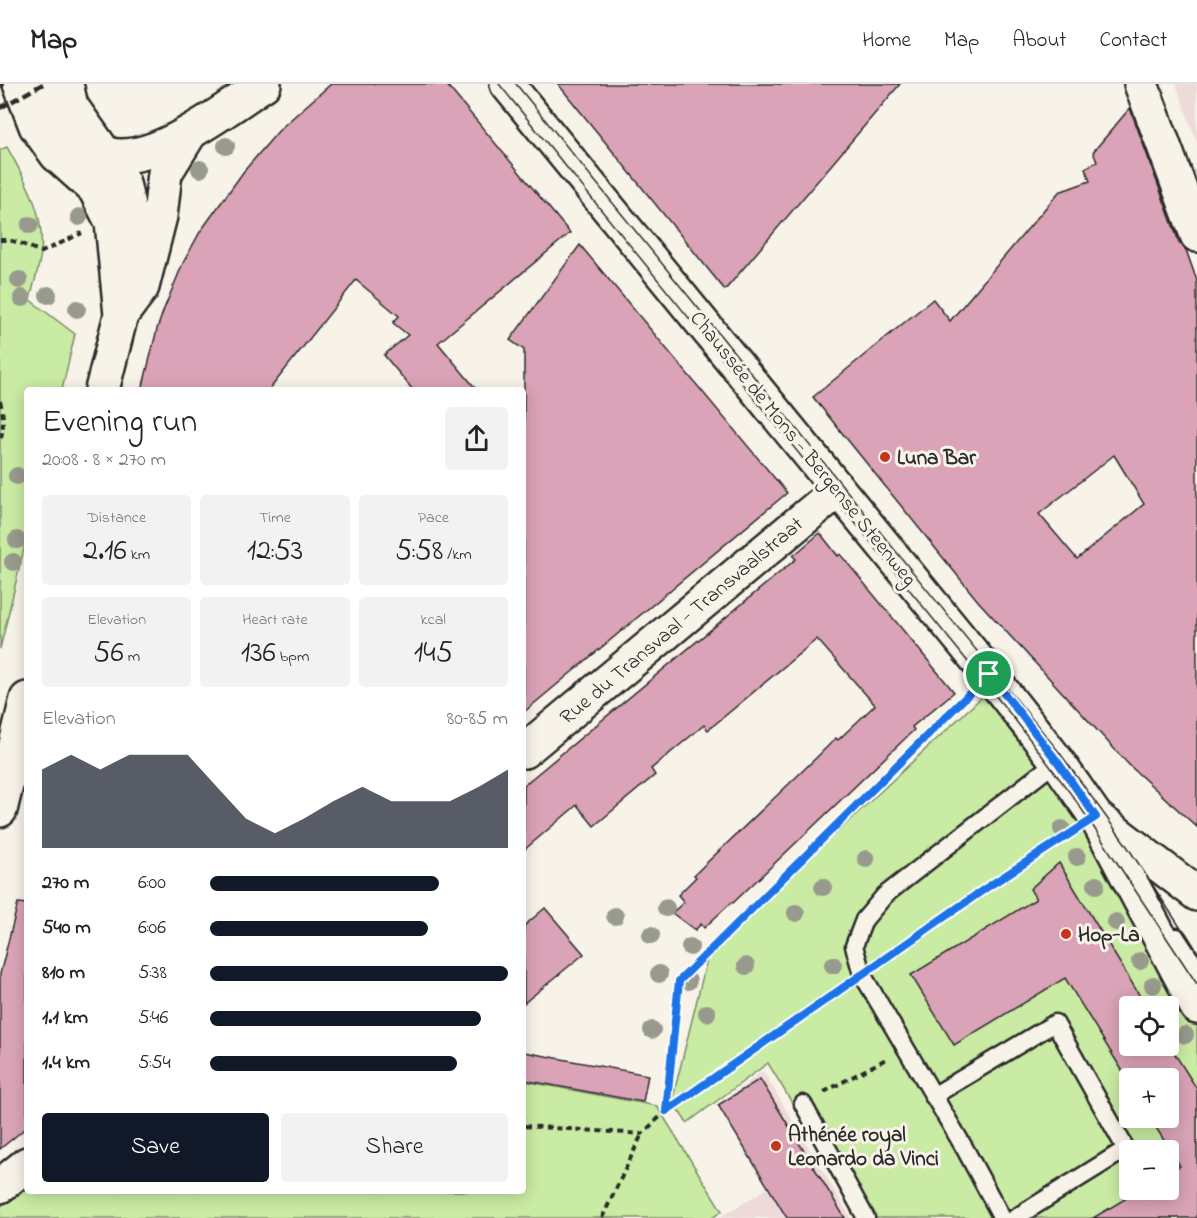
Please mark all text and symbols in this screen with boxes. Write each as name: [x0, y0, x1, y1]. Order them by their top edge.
text: Map: [30, 21, 77, 62]
text: Home: [862, 26, 911, 56]
text: Map: [944, 26, 979, 56]
text: About: [1012, 26, 1066, 56]
text: Contact: [1099, 26, 1167, 56]
street label: Chaussée de Mons - Bergense Steenweg: [680, 305, 923, 595]
text: Evening run: [42, 399, 197, 447]
button: share: [445, 407, 508, 470]
place label: Luna Bar: [897, 444, 976, 474]
text: 20:08 · 8 × 270 m: [42, 446, 166, 475]
marker: Luna Bar: [878, 450, 892, 464]
text: Distance: [87, 506, 146, 530]
text: Time: [259, 506, 291, 530]
text: Pace: [418, 506, 449, 530]
street label: Rue du Transvaal - Transvaalstraat: [554, 510, 811, 733]
text: 2.16: [83, 530, 127, 574]
text: 12:53: [247, 530, 303, 574]
text: 5:58: [395, 530, 443, 574]
text: km: [127, 543, 150, 567]
text: /km: [443, 543, 472, 567]
text: Elevation: [87, 608, 146, 632]
text: Heart rate: [242, 608, 308, 632]
text: kcal: [421, 608, 446, 632]
text: 56: [93, 632, 124, 676]
text: 136: [241, 632, 276, 676]
text: 145: [414, 632, 453, 676]
text: m: [124, 645, 140, 669]
text: bpm: [276, 645, 309, 669]
pin: [963, 648, 1014, 699]
icon: arrive: [972, 657, 1005, 690]
text: Elevation: [42, 705, 116, 734]
text: 80–85 m: [447, 705, 508, 734]
text: 270 m: [42, 869, 89, 898]
text: 6:00: [138, 869, 166, 898]
text: 540 m: [42, 914, 91, 943]
text: 6:06: [138, 914, 166, 943]
place label: Hop-La: [1078, 921, 1140, 951]
marker: Hop-La: [1059, 927, 1073, 941]
text: 810 m: [42, 959, 85, 988]
text: 5:38: [138, 959, 167, 988]
map controls: [1119, 996, 1179, 1200]
button: locate: [1119, 996, 1179, 1056]
text: 1.1 km: [42, 1004, 88, 1033]
text: 5:46: [138, 1004, 168, 1033]
text: 1.4 km: [42, 1049, 90, 1078]
text: 5:54: [138, 1049, 171, 1078]
button: +: [1119, 1068, 1179, 1128]
button: Save: [42, 1113, 269, 1182]
button: Share: [281, 1113, 508, 1182]
place label: Athénée royal Leonardo da Vinci: [788, 1121, 939, 1175]
marker: Athénée royal Leonardo da Vinci: [769, 1139, 783, 1153]
button: −: [1119, 1140, 1179, 1200]

